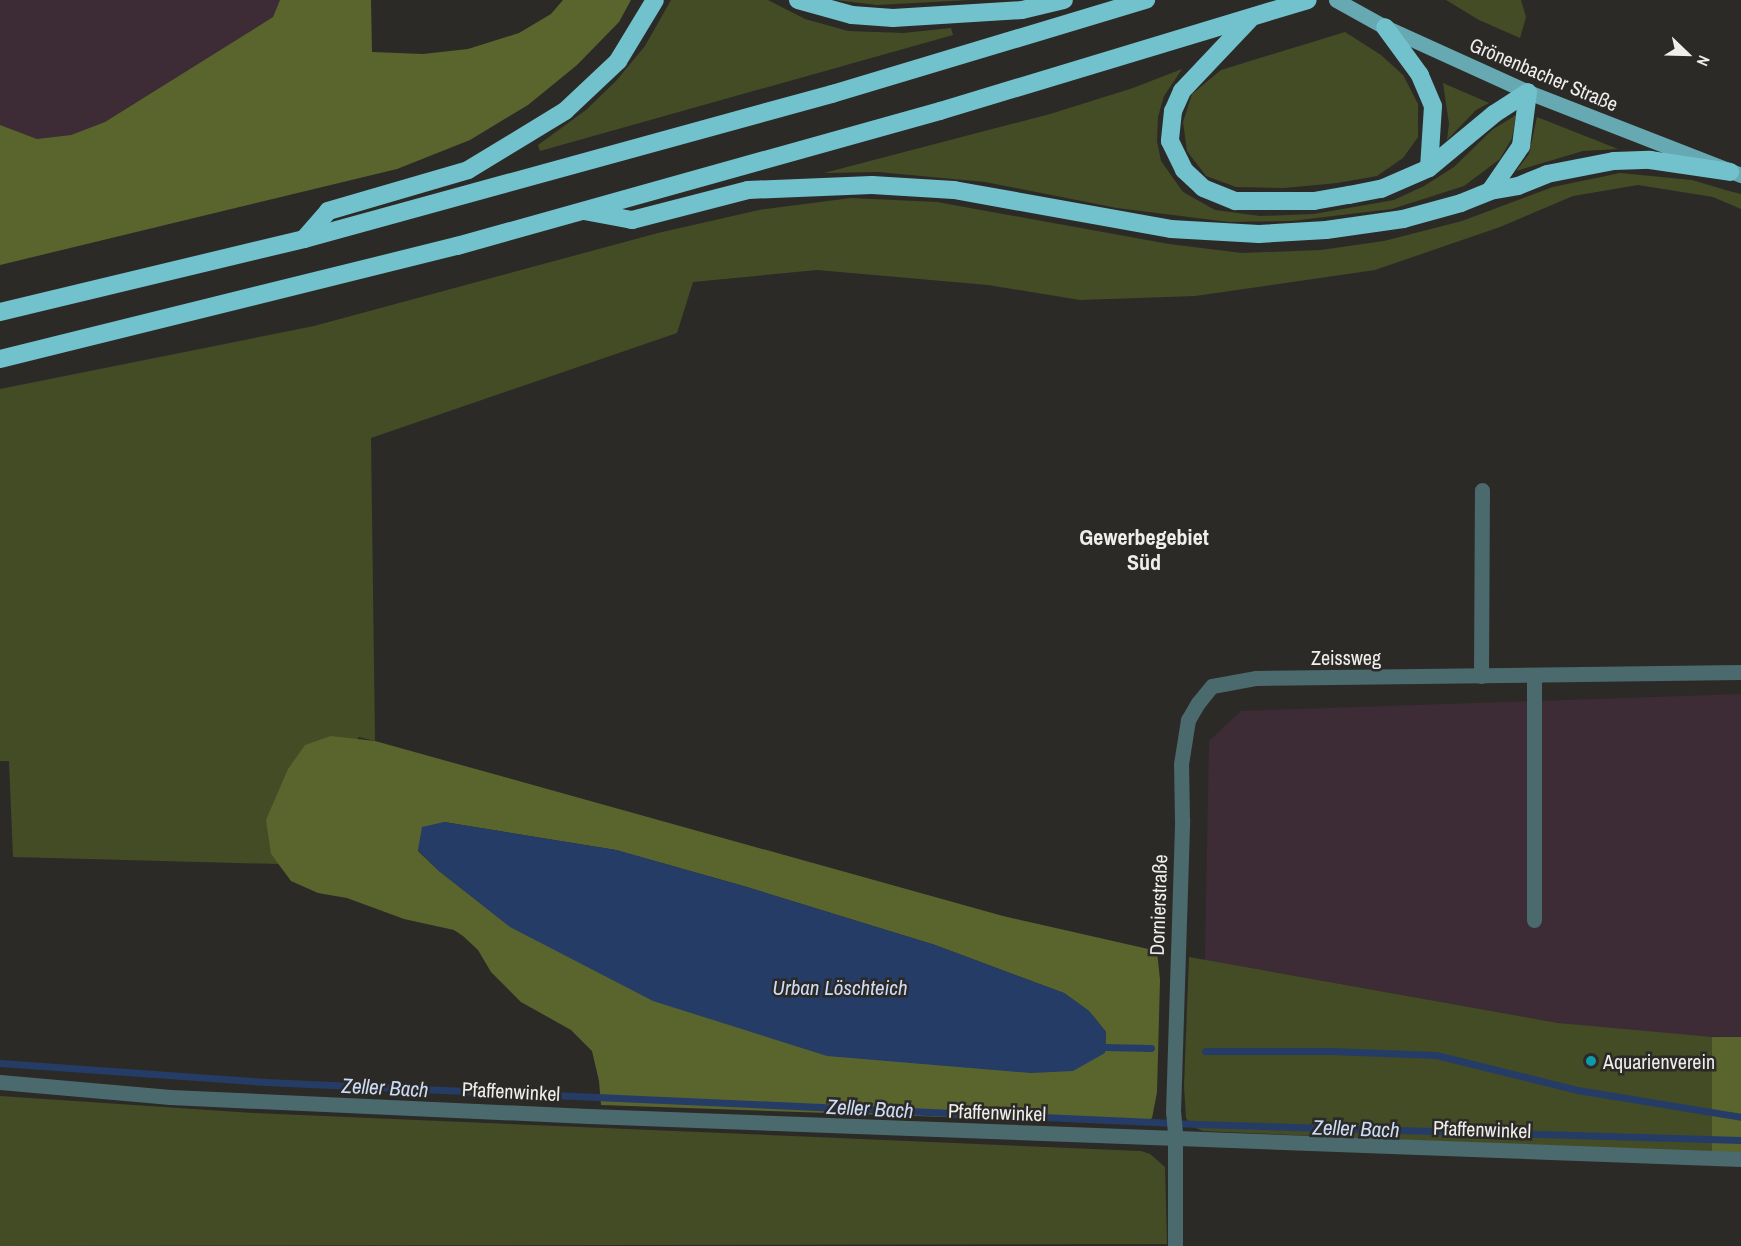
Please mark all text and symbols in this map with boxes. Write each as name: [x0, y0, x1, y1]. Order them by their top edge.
north arrow: [1657, 24, 1717, 84]
street label: Grönenbacher Straße: [1466, 32, 1622, 116]
text: N: [1692, 52, 1716, 70]
district label: Gewerbegebiet Süd: [1079, 524, 1209, 576]
street label: Zeissweg: [1311, 645, 1381, 669]
street label: Dornierstraße: [1144, 854, 1172, 956]
water label: Urban Löschteich: [773, 975, 907, 1001]
place label: Aquarienverein: [1603, 1049, 1715, 1073]
marker: Aquarienverein: [1584, 1054, 1598, 1068]
water label: Zeller Bach: [341, 1073, 429, 1103]
street label: Pfaffenwinkel: [461, 1076, 561, 1106]
water label: Zeller Bach: [826, 1094, 914, 1124]
street label: Pfaffenwinkel: [948, 1098, 1046, 1126]
water label: Zeller Bach: [1312, 1115, 1400, 1143]
street label: Pfaffenwinkel: [1433, 1115, 1531, 1143]

